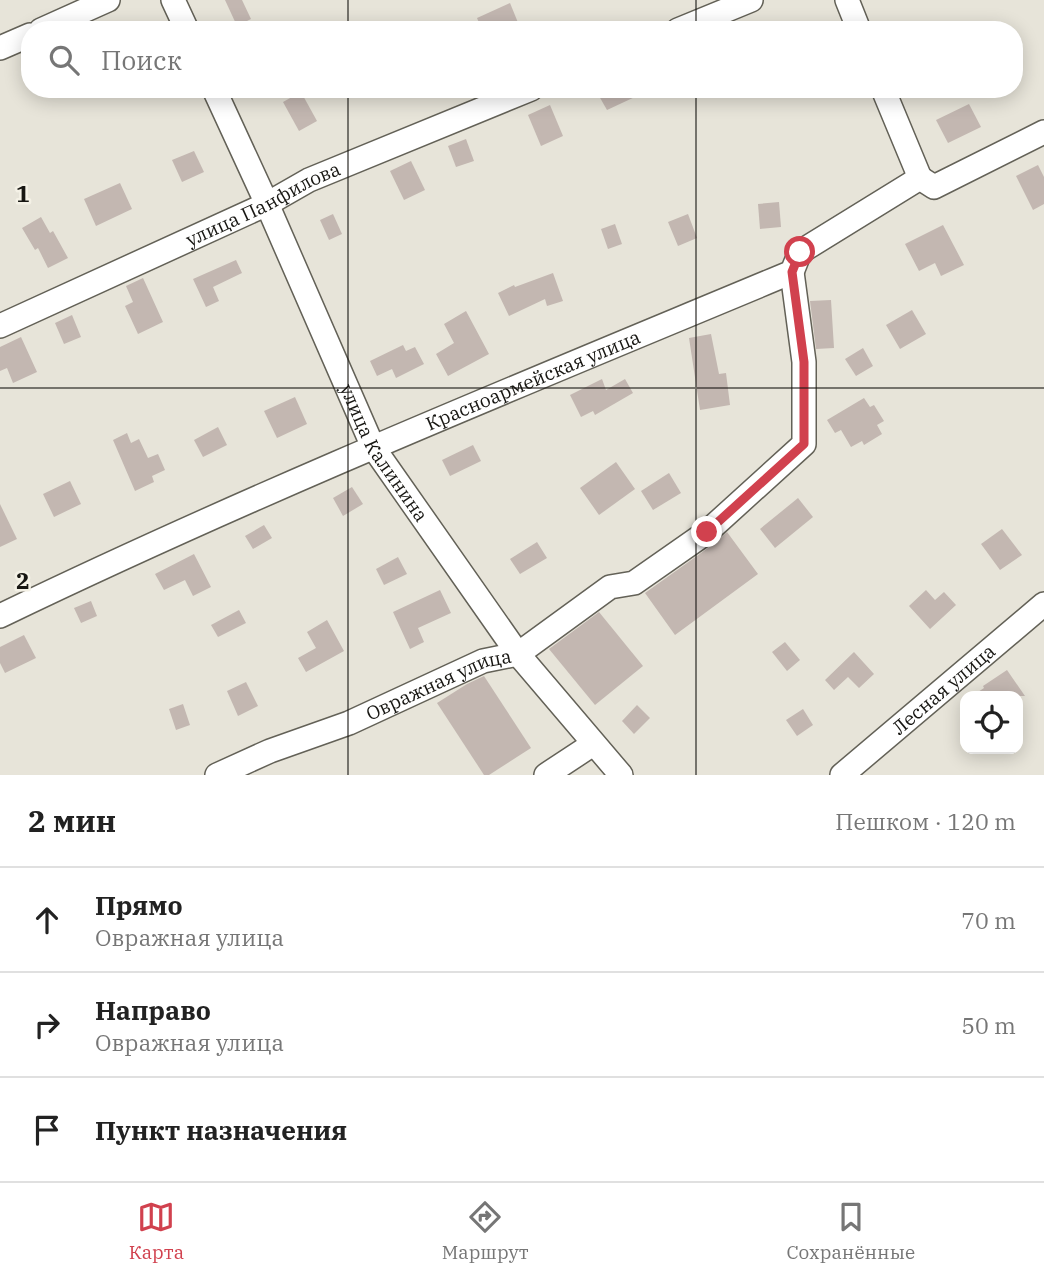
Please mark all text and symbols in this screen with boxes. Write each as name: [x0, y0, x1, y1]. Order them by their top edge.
search box: [21, 21, 1023, 98]
icon: search: [45, 41, 83, 79]
text: Поиск: [101, 43, 182, 77]
street label: улица Панфилова: [182, 157, 344, 252]
text: 1: [16, 178, 30, 208]
route start: [784, 236, 815, 267]
street label: Красноармейская улица: [422, 324, 644, 436]
street label: улица Калинина: [335, 380, 434, 526]
route end: [691, 516, 722, 547]
text: 2: [16, 565, 30, 595]
street label: Лесная улица: [887, 639, 1000, 739]
street label: Овражная улица: [362, 644, 513, 726]
map controls: [960, 691, 1023, 754]
button: locate: [960, 691, 1023, 754]
text: 2 мин: [28, 801, 116, 840]
text: Пешком · 120 m: [835, 806, 1016, 836]
text: Прямо: [95, 888, 183, 922]
icon: ahead: [28, 901, 66, 939]
text: 70 m: [961, 905, 1016, 935]
text: Овражная улица: [95, 922, 284, 952]
text: Направо: [95, 993, 211, 1027]
icon: right: [28, 1006, 66, 1044]
text: 50 m: [961, 1010, 1016, 1040]
text: Овражная улица: [95, 1027, 284, 1057]
icon: arrive: [28, 1111, 66, 1149]
text: Пункт назначения: [95, 1113, 347, 1147]
tab: Карта: [129, 1198, 184, 1264]
tab: Маршрут: [442, 1198, 529, 1264]
tab: Сохранённые: [786, 1198, 915, 1264]

